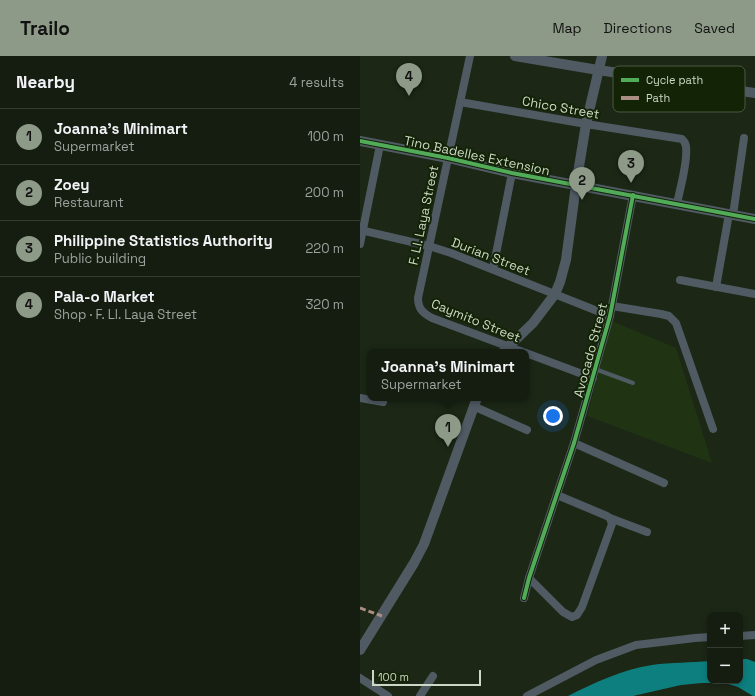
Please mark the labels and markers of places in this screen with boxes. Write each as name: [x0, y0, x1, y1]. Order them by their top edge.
pin: 4: [396, 63, 422, 96]
pin: 3: [618, 150, 644, 183]
pin: 2: [569, 167, 595, 200]
pin: 1: [435, 414, 461, 447]

